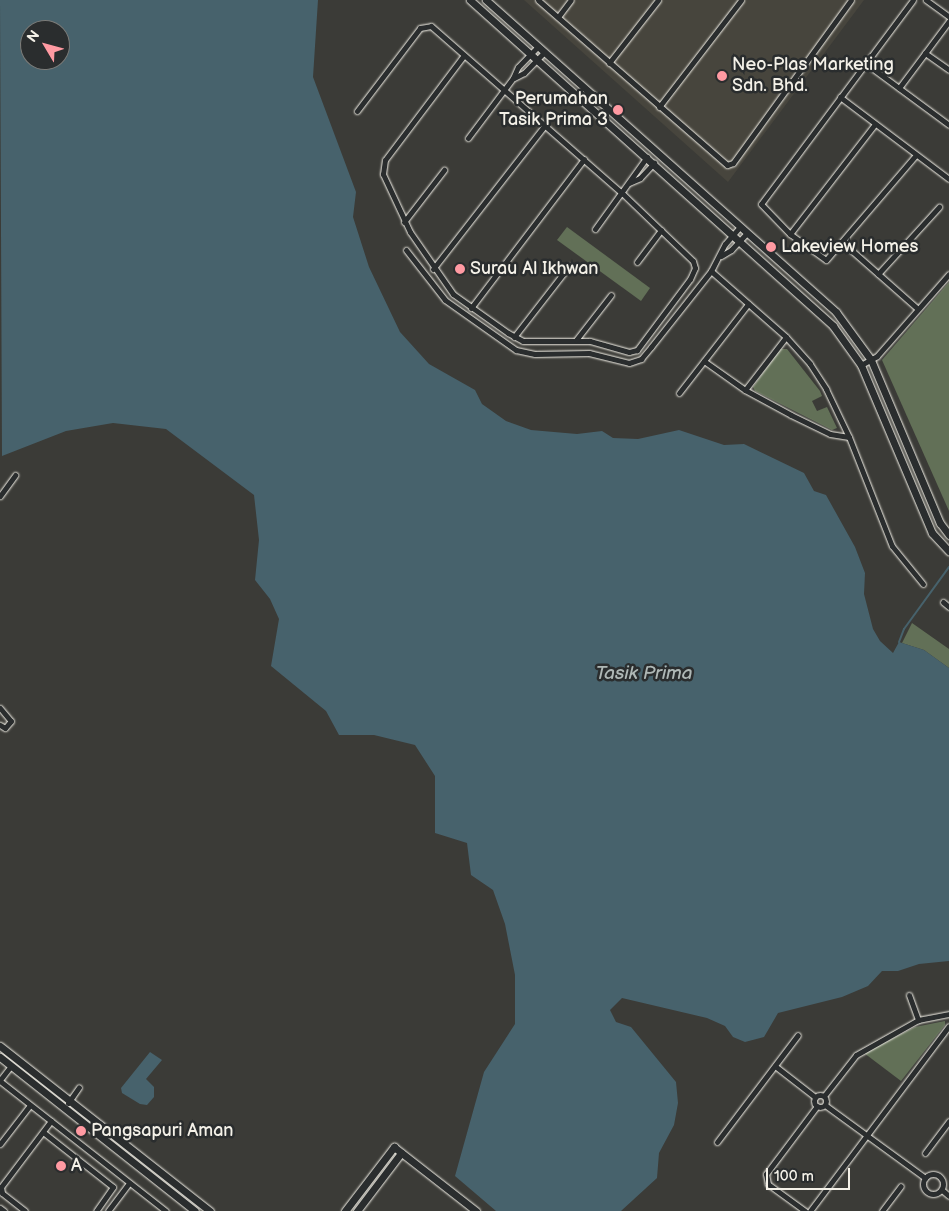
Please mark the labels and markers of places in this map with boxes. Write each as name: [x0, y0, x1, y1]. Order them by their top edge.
place label: Neo-Plas Marketing Sdn. Bhd.: [732, 55, 894, 98]
marker: Neo-Plas Marketing Sdn. Bhd.: [716, 70, 728, 82]
place label: Perumahan Tasik Prima 3: [499, 89, 608, 132]
marker: Perumahan Tasik Prima 3: [612, 104, 624, 116]
place label: Lakeview Homes: [781, 236, 918, 258]
marker: Lakeview Homes: [765, 241, 777, 253]
place label: Surau Al Ikhwan: [470, 258, 599, 280]
marker: Surau Al Ikhwan: [454, 263, 466, 275]
place label: Pangsapuri Aman: [91, 1120, 234, 1142]
marker: Pangsapuri Aman: [75, 1125, 87, 1137]
place label: A: [71, 1155, 82, 1177]
marker: A: [55, 1160, 67, 1172]

